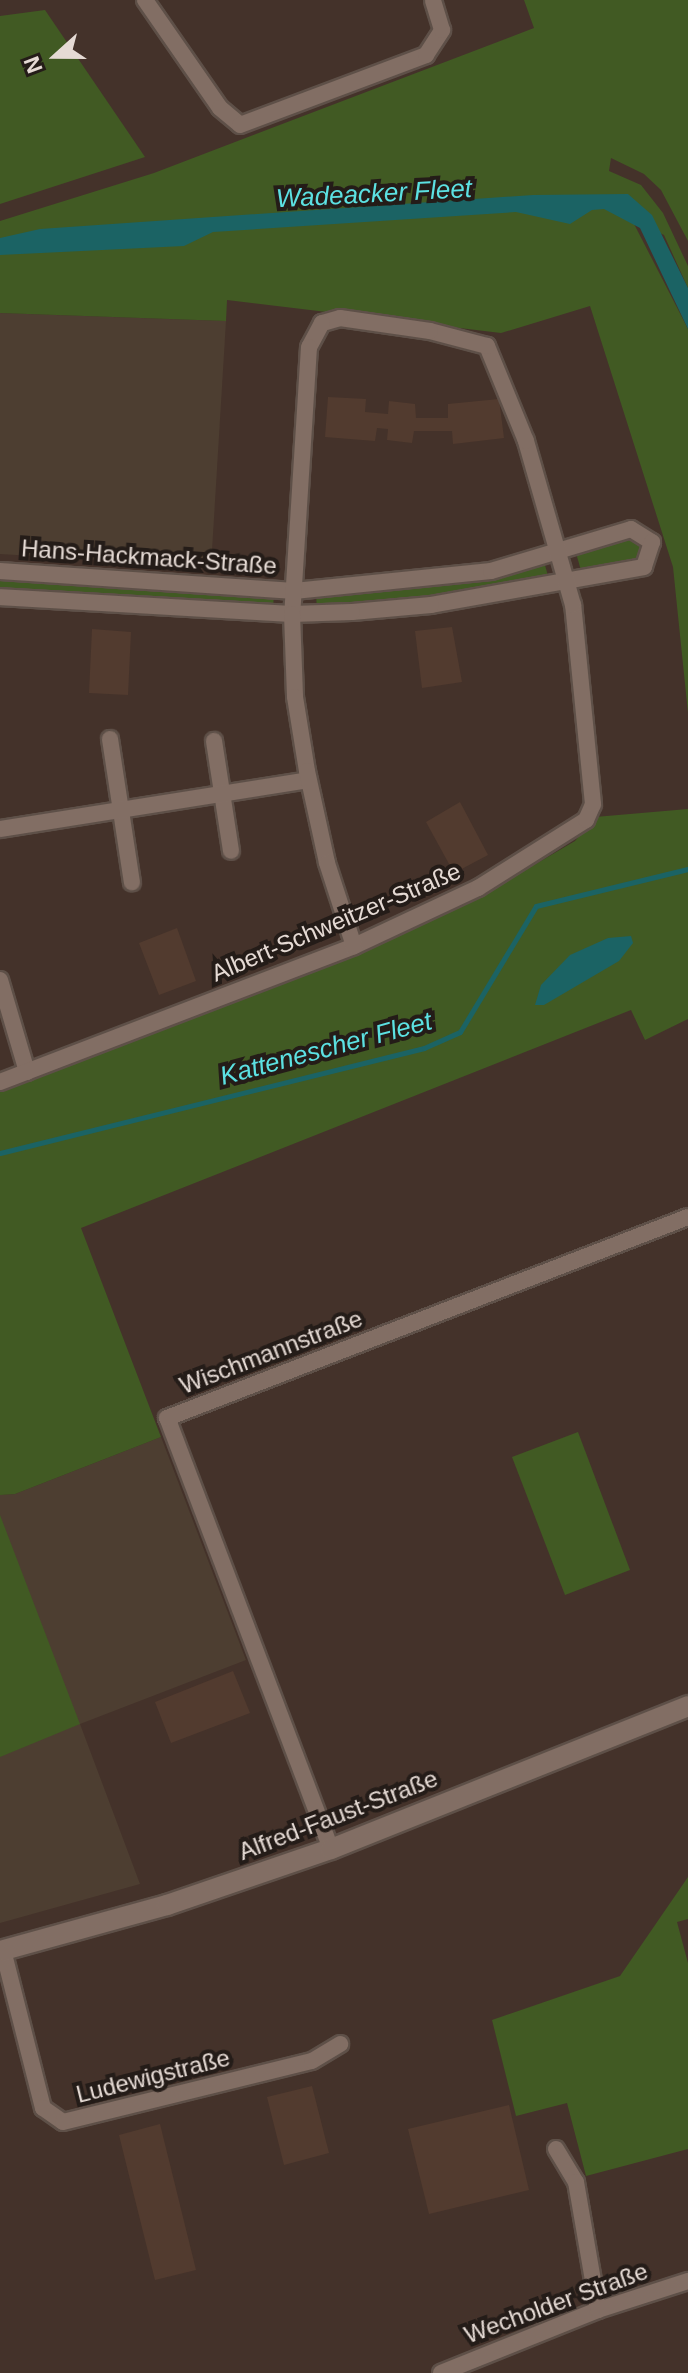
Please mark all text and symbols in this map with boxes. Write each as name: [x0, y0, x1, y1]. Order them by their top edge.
north arrow: [16, 16, 96, 96]
text: N: [19, 53, 48, 77]
water label: Wadeacker Fleet: [275, 173, 473, 215]
street label: Hans-Hackmack-Straße: [20, 534, 278, 580]
street label: Albert-Schweitzer-Straße: [207, 856, 465, 988]
water label: Kattenescher Fleet: [217, 1006, 435, 1092]
street label: Wischmannstraße: [176, 1304, 366, 1400]
street label: Alfred-Faust-Straße: [234, 1764, 442, 1866]
street label: Ludewigstraße: [73, 2043, 233, 2109]
street label: Wecholder Straße: [460, 2256, 652, 2350]

